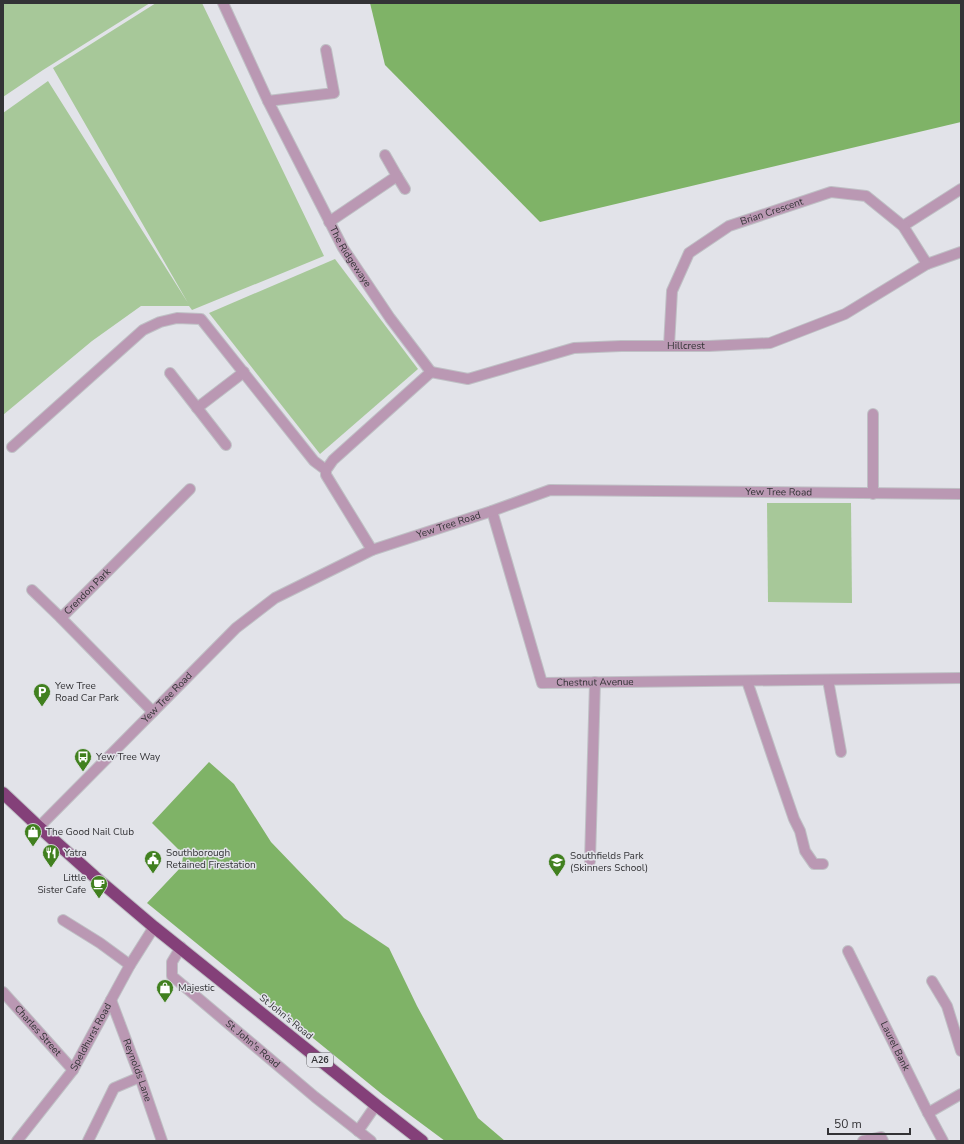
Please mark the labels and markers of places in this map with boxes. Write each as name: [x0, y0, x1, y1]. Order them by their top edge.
place label: Yew Tree Road Car Park: [54, 679, 120, 705]
parking icon: Yew Tree Road Car Park: [32, 682, 52, 707]
bus stop icon: Yew Tree Way: [73, 747, 93, 772]
place label: Yew Tree Way: [95, 750, 161, 764]
shop icon: The Good Nail Club: [23, 822, 43, 847]
place label: The Good Nail Club: [46, 825, 134, 839]
restaurant icon: Yatra: [41, 843, 61, 868]
place label: Yatra: [63, 846, 87, 860]
place label: Southborough Retained Firestation: [166, 846, 256, 872]
public building icon: Southborough Retained Firestation: [143, 849, 163, 874]
place label: Southfields Park (Skinners School): [570, 849, 648, 875]
school or university icon: Southfields Park (Skinners School): [547, 852, 567, 877]
place label: Little Sister Cafe: [37, 871, 86, 897]
cafe icon: Little Sister Cafe: [89, 874, 109, 899]
shop icon: Majestic: [155, 978, 175, 1003]
place label: Majestic: [178, 981, 215, 995]

